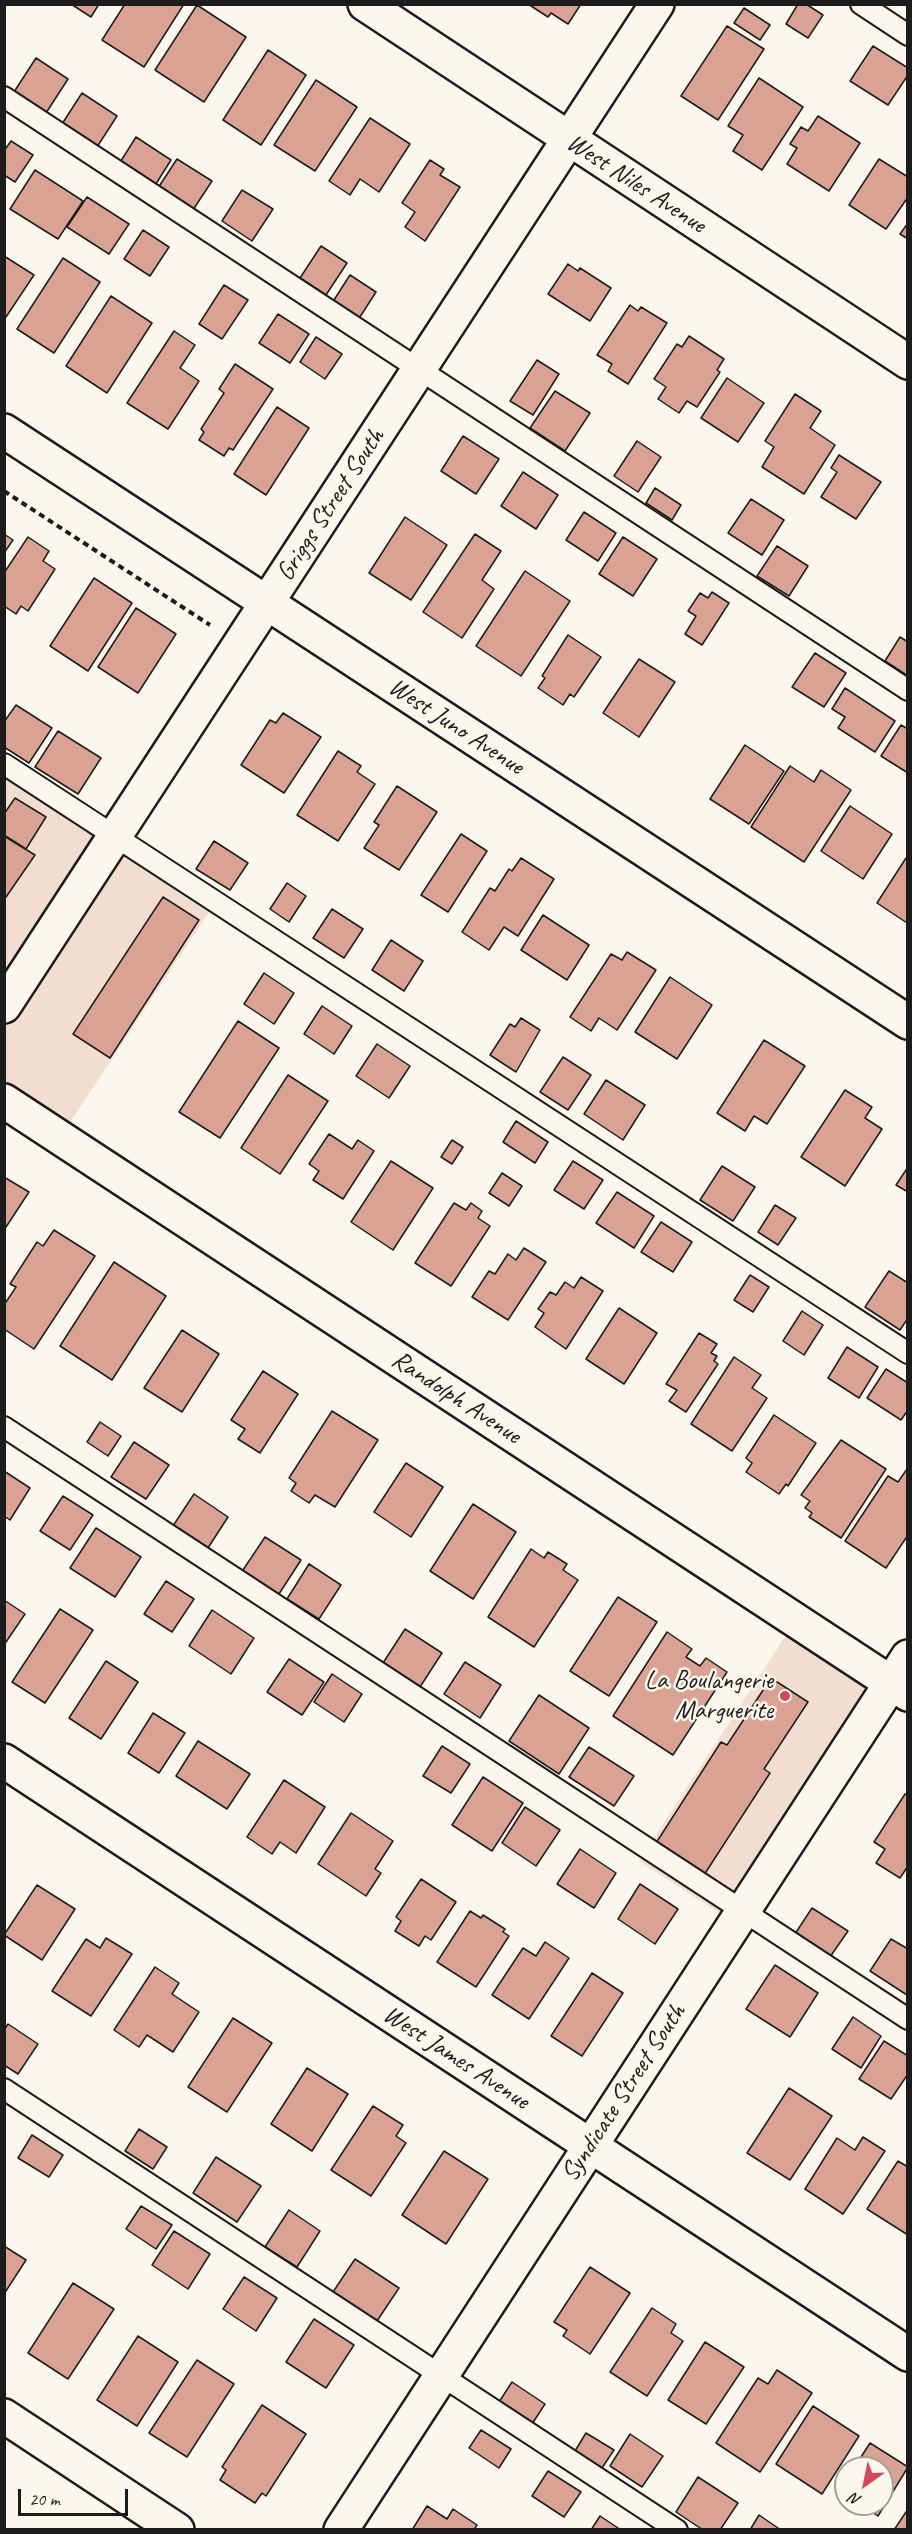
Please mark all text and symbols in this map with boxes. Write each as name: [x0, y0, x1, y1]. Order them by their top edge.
street label: West Niles Avenue: [560, 127, 712, 241]
street label: Griggs Street South: [270, 423, 392, 587]
street label: West Juno Avenue: [382, 672, 530, 782]
street label: Randolph Avenue: [385, 1345, 527, 1451]
place label: La Boulangerie Marguerite: [645, 1665, 773, 1726]
marker: La Boulangerie Marguerite: [778, 1689, 792, 1703]
street label: Syndicate Street South: [555, 1998, 693, 2188]
street label: West James Avenue: [377, 1999, 535, 2117]
north arrow: [834, 2456, 894, 2516]
scale bar: [21, 2477, 130, 2515]
text: 20 m: [29, 2488, 60, 2510]
text: N: [846, 2488, 865, 2511]

